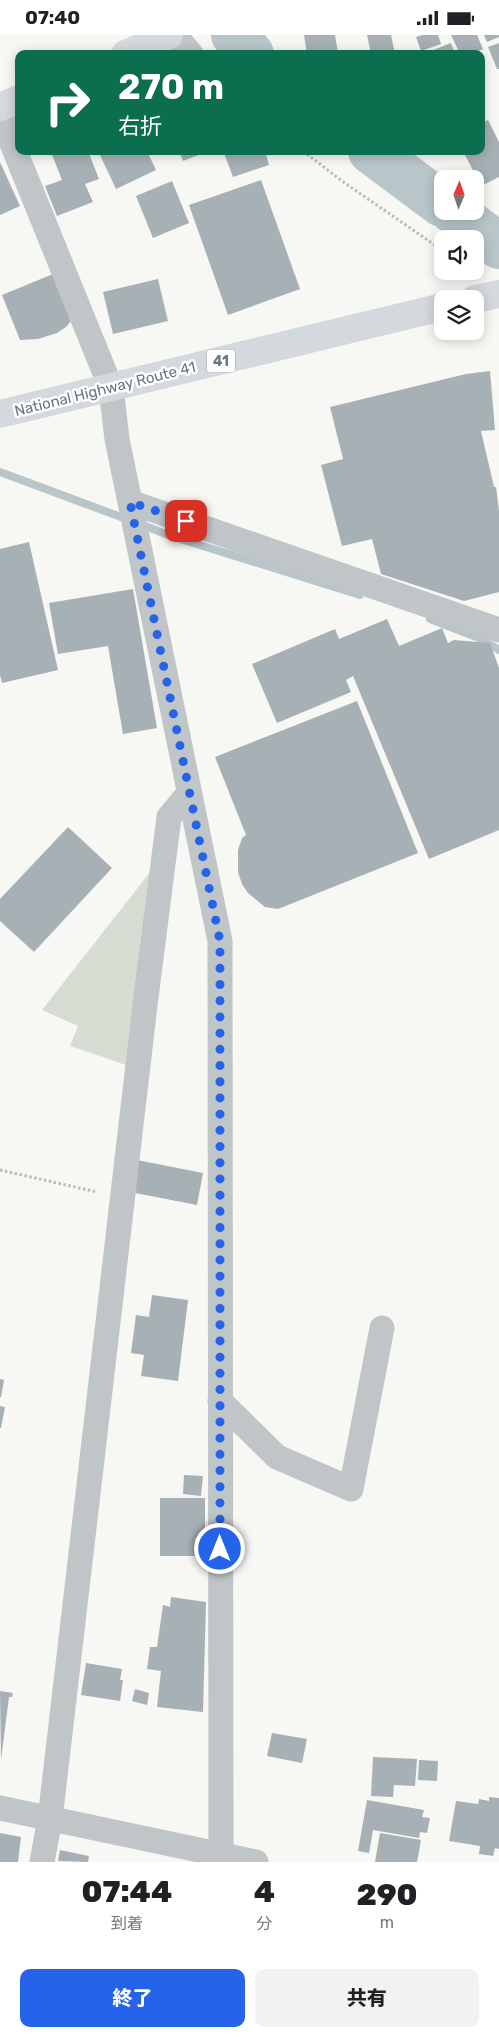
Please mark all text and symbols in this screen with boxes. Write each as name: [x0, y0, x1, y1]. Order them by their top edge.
text: 07:40: [25, 6, 80, 29]
text: 270 m: [118, 66, 224, 108]
icon: right: [35, 70, 100, 135]
text: 右折: [118, 113, 162, 140]
north arrow: [434, 170, 484, 220]
map controls: [434, 170, 484, 340]
button: sound: [434, 230, 484, 280]
button: layers: [434, 290, 484, 340]
road number: 41: [207, 349, 235, 373]
street label: National Highway Route 41: [13, 358, 197, 420]
pin: [165, 500, 207, 542]
icon: arrive: [172, 507, 200, 535]
position arrow: [193, 1522, 245, 1574]
text: 07:44: [81, 1874, 172, 1910]
text: 4: [254, 1874, 275, 1910]
text: 290: [356, 1877, 418, 1913]
text: m: [380, 1913, 394, 1932]
text: 到着: [111, 1914, 143, 1933]
text: 分: [256, 1914, 272, 1933]
button: 終了: [20, 1969, 245, 2027]
button: 共有: [255, 1969, 479, 2027]

